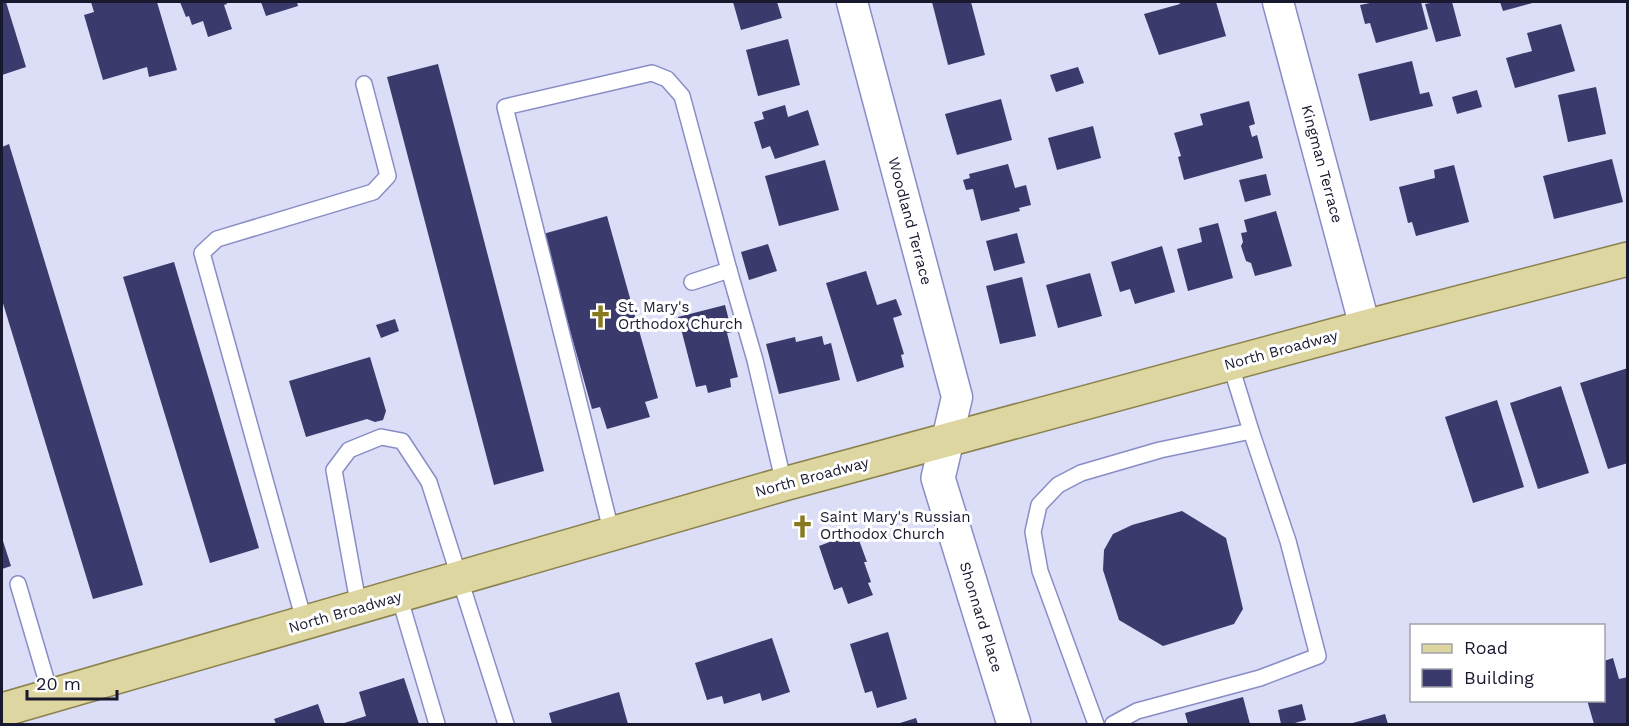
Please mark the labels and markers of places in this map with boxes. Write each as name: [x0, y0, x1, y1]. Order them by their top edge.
place label: St. Mary's Orthodox Church: [618, 298, 743, 333]
church icon: St. Mary's Orthodox Church: [587, 303, 613, 329]
place label: Saint Mary's Russian Orthodox Church: [820, 508, 971, 543]
church icon: Saint Mary's Russian Orthodox Church: [789, 513, 815, 539]

